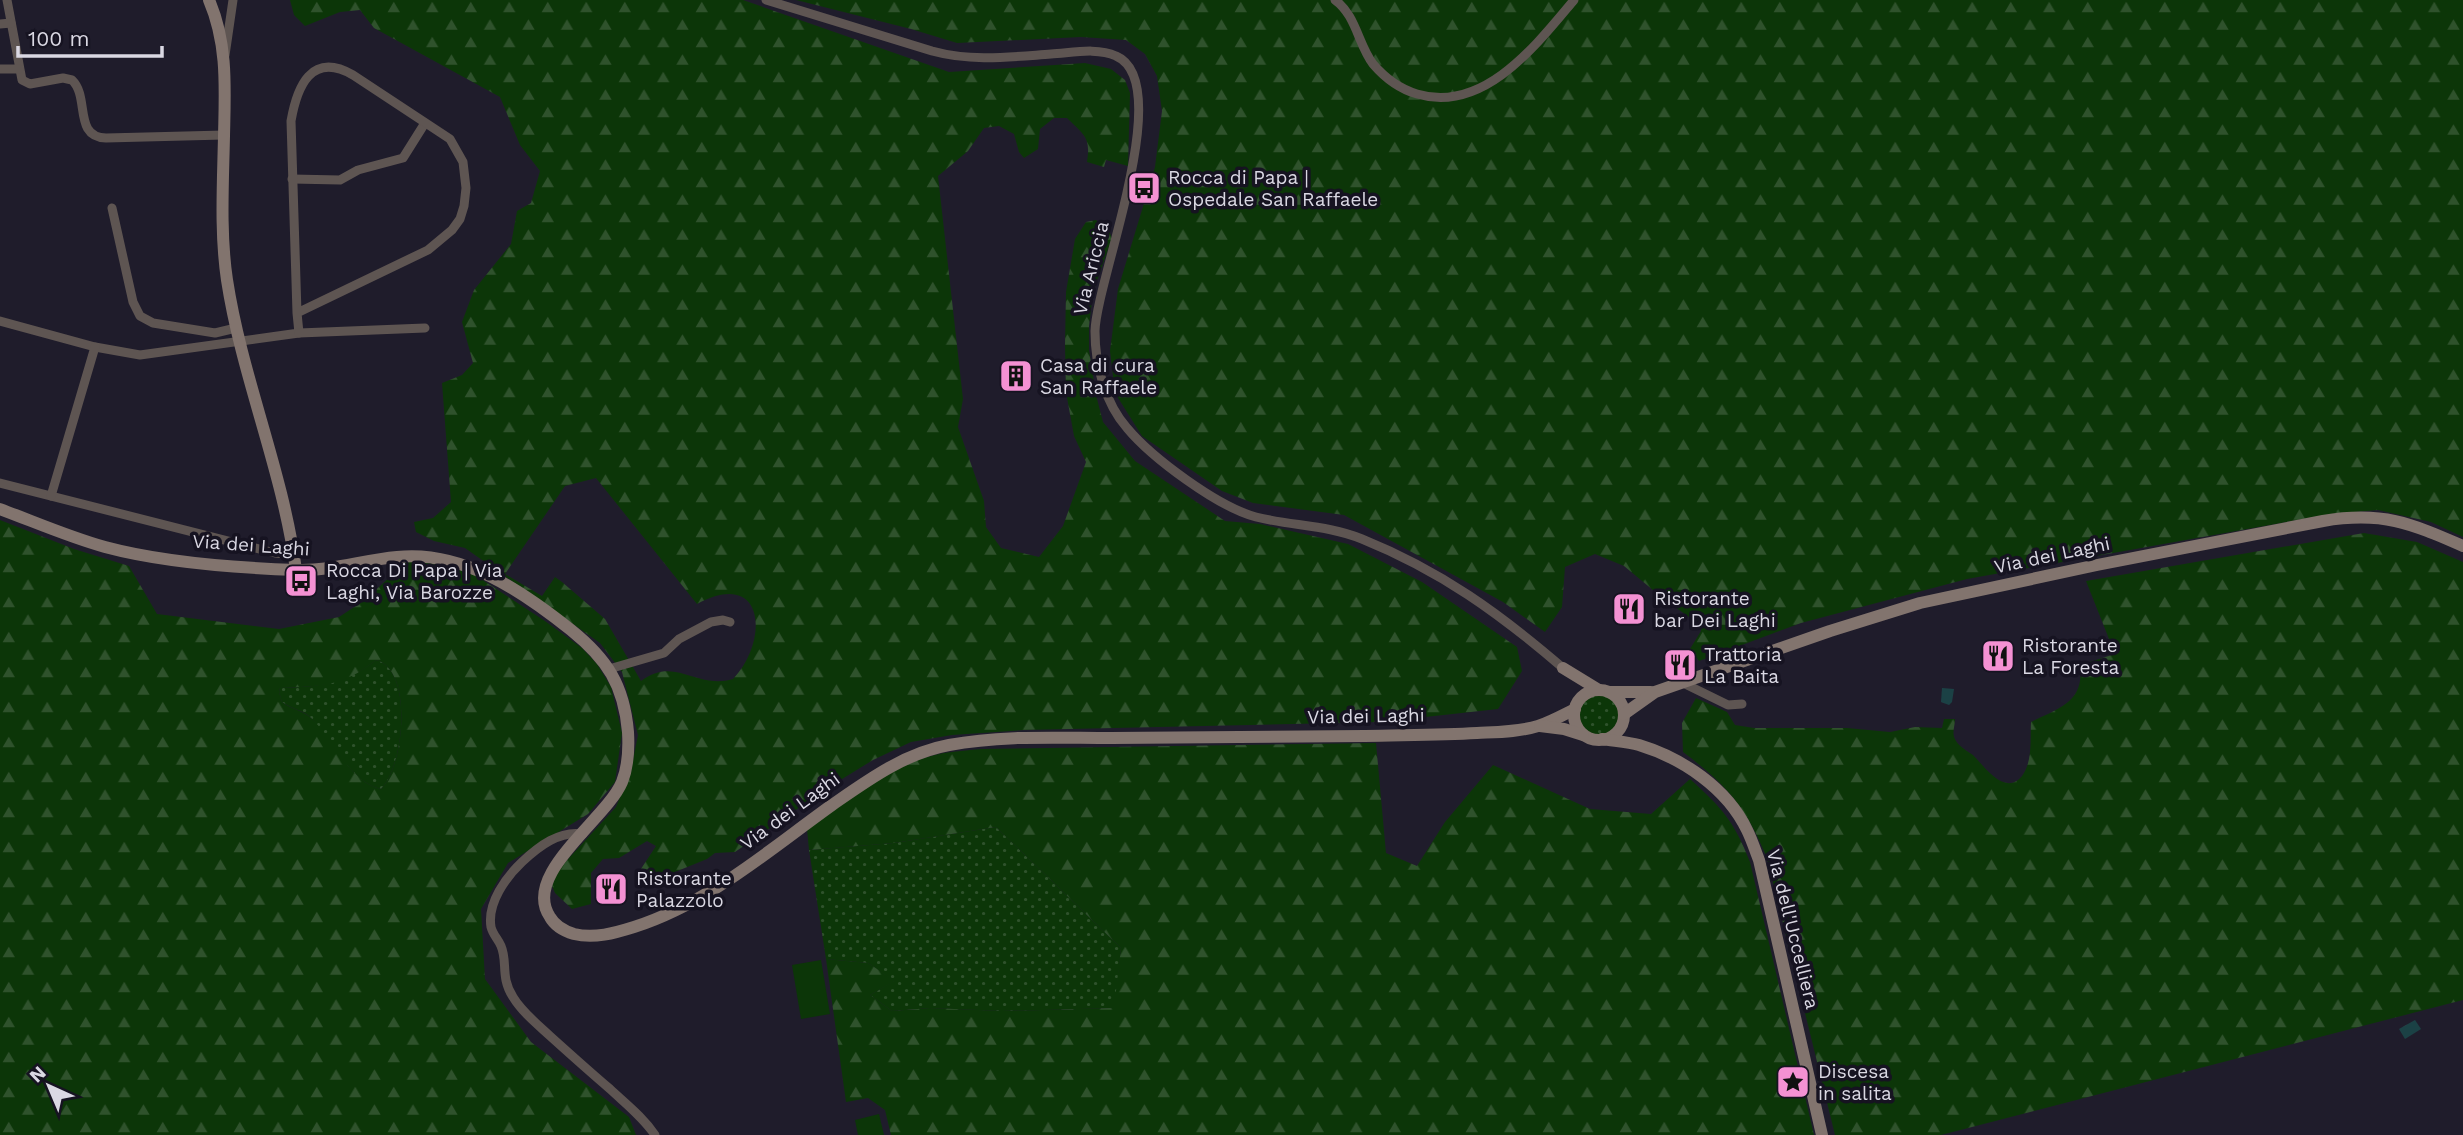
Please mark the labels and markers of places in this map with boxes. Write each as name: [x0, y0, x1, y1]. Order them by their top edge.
place label: Rocca di Papa | Ospedale San Raffaele: [1168, 166, 1378, 211]
bus stop icon: Rocca di Papa | Ospedale San Raffaele: [1125, 169, 1163, 207]
place label: Casa di cura San Raffaele: [1040, 354, 1157, 399]
building icon: Casa di cura San Raffaele: [997, 357, 1035, 395]
place label: Rocca Di Papa | Via Laghi, Via Barozze: [326, 559, 503, 604]
bus stop icon: Rocca Di Papa | Via Laghi, Via Barozze: [282, 562, 320, 600]
place label: Ristorante bar Dei Laghi: [1654, 587, 1776, 632]
restaurant icon: Ristorante bar Dei Laghi: [1610, 590, 1648, 628]
place label: Ristorante La Foresta: [2022, 634, 2119, 679]
restaurant icon: Ristorante La Foresta: [1979, 637, 2017, 675]
place label: Trattoria La Baita: [1704, 643, 1782, 688]
restaurant icon: Trattoria La Baita: [1661, 646, 1699, 684]
place label: Ristorante Palazzolo: [636, 867, 732, 912]
restaurant icon: Ristorante Palazzolo: [592, 870, 630, 908]
place label: Discesa in salita: [1818, 1060, 1892, 1105]
place icon: Discesa in salita: [1774, 1063, 1812, 1101]

